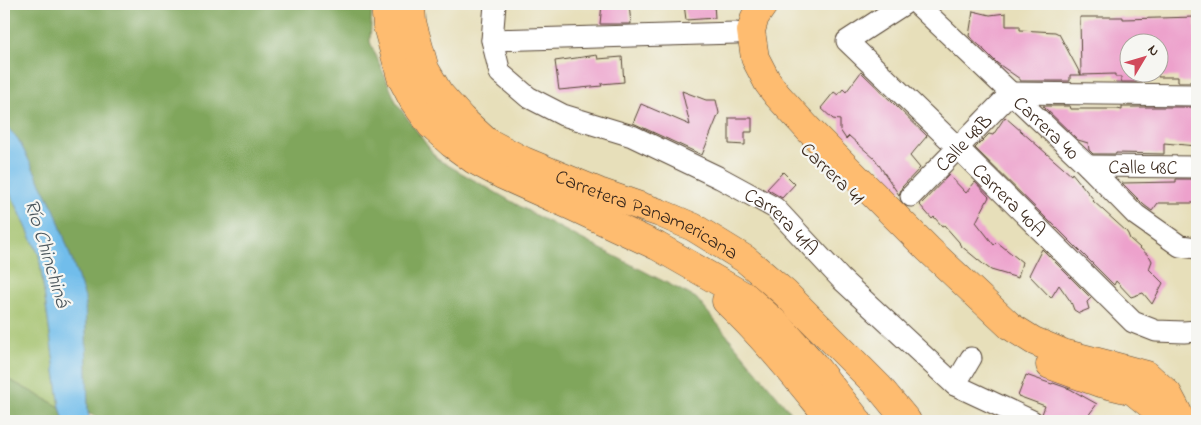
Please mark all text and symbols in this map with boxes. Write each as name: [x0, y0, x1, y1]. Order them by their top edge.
north arrow: [1118, 32, 1168, 82]
text: N: [1142, 41, 1164, 61]
street label: Carrera 40: [1005, 90, 1085, 168]
street label: Calle 48B: [930, 108, 1000, 180]
street label: Carrera 41: [793, 137, 870, 213]
street label: Calle 48C: [1108, 154, 1178, 184]
street label: Carrera 40A: [964, 158, 1052, 245]
street label: Carretera Panamericana: [550, 163, 743, 268]
street label: Carrera 41A: [738, 182, 824, 263]
water label: Río Chinchiná: [15, 196, 77, 312]

